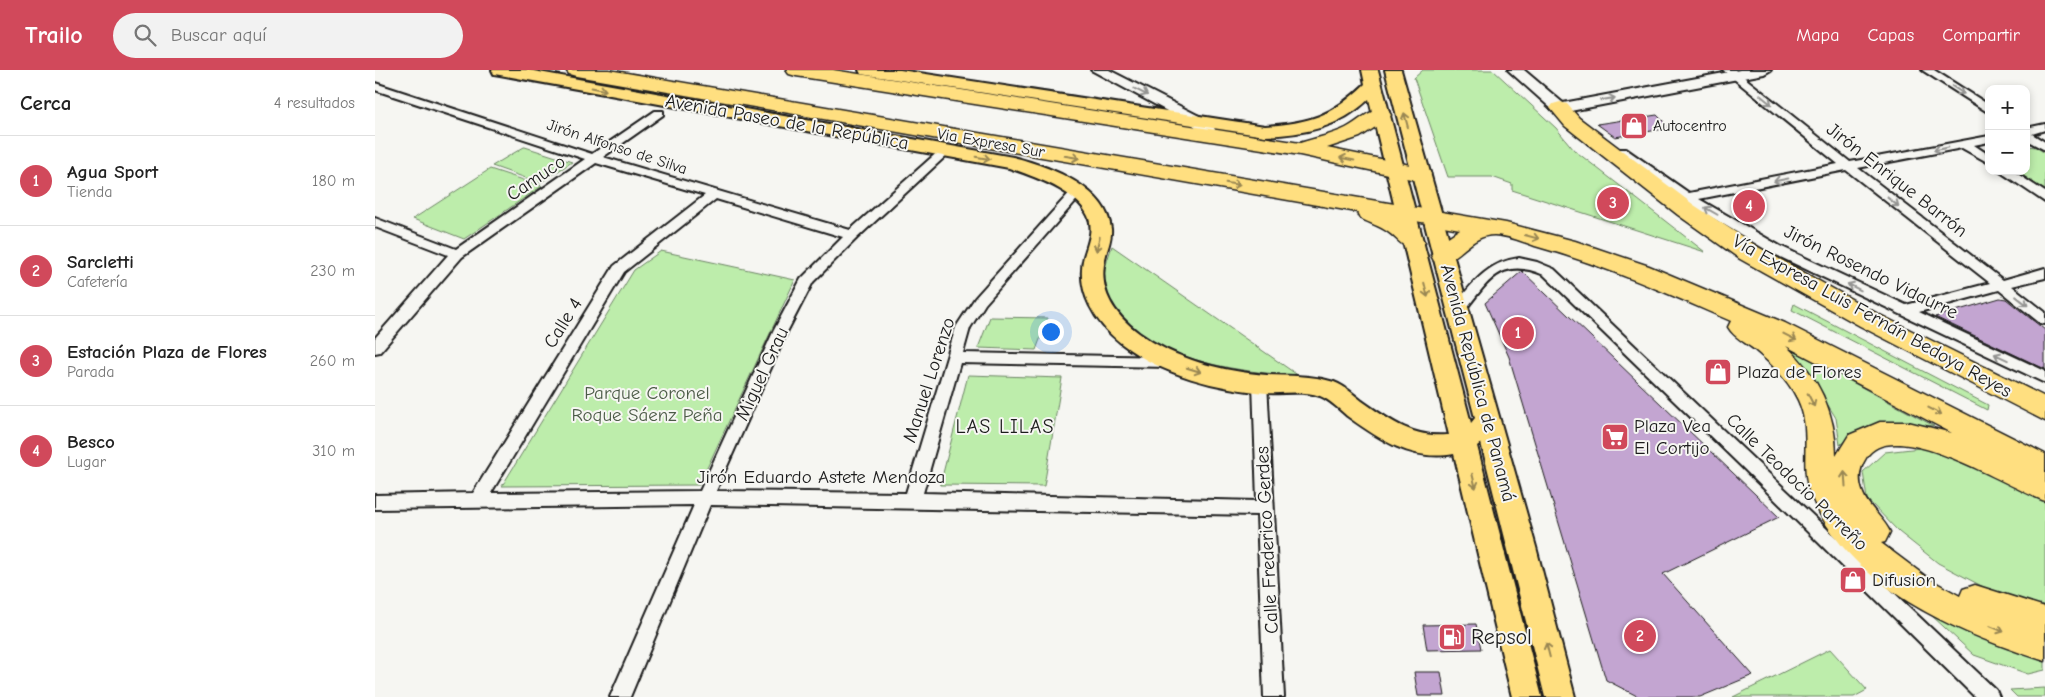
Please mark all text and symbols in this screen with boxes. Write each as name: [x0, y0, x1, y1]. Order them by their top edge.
search box: [113, 13, 463, 58]
text: Trailo: [25, 21, 83, 49]
icon: search: [131, 21, 159, 49]
text: Buscar aquí: [171, 24, 266, 46]
text: Mapa: [1796, 25, 1839, 46]
text: Capas: [1867, 25, 1914, 46]
text: Compartir: [1942, 25, 2020, 46]
one-way arrow: [591, 84, 607, 94]
one-way arrow: [1950, 85, 1964, 95]
map controls: [1985, 85, 2030, 175]
button: +: [1985, 85, 2030, 130]
one-way arrow: [1133, 88, 1148, 97]
street label: Avenida Paseo de la República: [664, 90, 910, 154]
text: Cerca: [20, 91, 71, 115]
text: 4 resultados: [274, 94, 355, 112]
one-way arrow: [1599, 94, 1615, 103]
one-way arrow: [1759, 95, 1772, 106]
shop icon: Autocentro: [1619, 111, 1649, 141]
one-way arrow: [1401, 113, 1411, 129]
street label: Jirón Alfonso de Silva: [545, 116, 689, 178]
place label: Autocentro: [1653, 117, 1727, 135]
street label: Jirón Enrique Barrón: [1822, 118, 1972, 242]
street label: Via Expresa Sur: [936, 125, 1047, 161]
button: −: [1985, 130, 2030, 175]
one-way arrow: [1933, 144, 1949, 154]
street label: Camuco: [502, 150, 570, 206]
one-way arrow: [1064, 152, 1080, 162]
one-way arrow: [974, 153, 990, 163]
one-way arrow: [1339, 153, 1355, 163]
text: Agua Sport: [67, 161, 158, 183]
text: 1: [33, 172, 39, 190]
text: 180 m: [312, 172, 355, 190]
one-way arrow: [1774, 175, 1790, 185]
one-way arrow: [1224, 179, 1240, 189]
text: Tienda: [67, 183, 113, 201]
pin: 3: [1597, 184, 1629, 222]
pin: 4: [1733, 187, 1765, 225]
one-way arrow: [1886, 196, 1899, 207]
one-way arrow: [1704, 205, 1718, 215]
street label: Jirón Rosendo Vidaurre: [1781, 220, 1961, 324]
street label: Vía Expresa Luis Fernán Bedoya Reyes: [1729, 230, 2015, 402]
one-way arrow: [1524, 233, 1540, 243]
one-way arrow: [1093, 236, 1102, 252]
text: Sarcletti: [67, 251, 134, 273]
text: 2: [32, 262, 40, 280]
text: 230 m: [310, 262, 355, 280]
street label: Avenida República de Panamá: [1436, 262, 1520, 504]
text: Cafetería: [67, 273, 128, 291]
one-way arrow: [1421, 281, 1431, 297]
one-way arrow: [1847, 282, 1862, 291]
street label: Calle 4: [539, 294, 587, 352]
one-way arrow: [2015, 296, 2029, 306]
pin: 1: [1502, 314, 1534, 352]
street label: Manuel Lorenzo: [898, 315, 960, 445]
your location: [1038, 319, 1064, 345]
street label: Miguel Grau: [731, 324, 793, 424]
one-way arrow: [1782, 333, 1797, 342]
text: Estación Plaza de Flores: [67, 341, 267, 363]
one-way arrow: [1994, 351, 2009, 361]
text: 3: [32, 352, 40, 370]
text: 260 m: [310, 352, 355, 370]
shop icon: Plaza de Flores: [1703, 357, 1733, 387]
place label: Plaza de Flores: [1737, 361, 1861, 383]
text: Parada: [67, 363, 115, 381]
one-way arrow: [1186, 365, 1202, 375]
park label: Parque Coronel Roque Sáenz Peña: [571, 382, 723, 426]
one-way arrow: [1806, 392, 1816, 407]
one-way arrow: [1927, 407, 1942, 416]
street label: Calle Teodocio Parreño: [1722, 409, 1872, 555]
district label: LAS LILAS: [956, 415, 1054, 438]
place label: Plaza Vea El Cortijo: [1634, 415, 1711, 459]
supermarket icon: Plaza Vea El Cortijo: [1600, 422, 1630, 452]
text: Besco: [67, 431, 115, 453]
text: 4: [32, 442, 40, 460]
text: 310 m: [312, 442, 355, 460]
street label: Calle Frederico Gerdes: [1251, 446, 1283, 634]
text: Lugar: [67, 453, 106, 471]
street label: Jirón Eduardo Astete Mendoza: [697, 466, 945, 488]
one-way arrow: [1841, 471, 1850, 487]
one-way arrow: [1470, 472, 1479, 488]
shop icon: Difusion: [1838, 565, 1868, 595]
place label: Difusion: [1872, 569, 1936, 591]
pin: 2: [1624, 617, 1656, 655]
fuel station icon: Repsol: [1437, 622, 1467, 652]
place label: Repsol: [1471, 624, 1532, 650]
one-way arrow: [1989, 625, 2004, 634]
one-way arrow: [1543, 642, 1552, 658]

